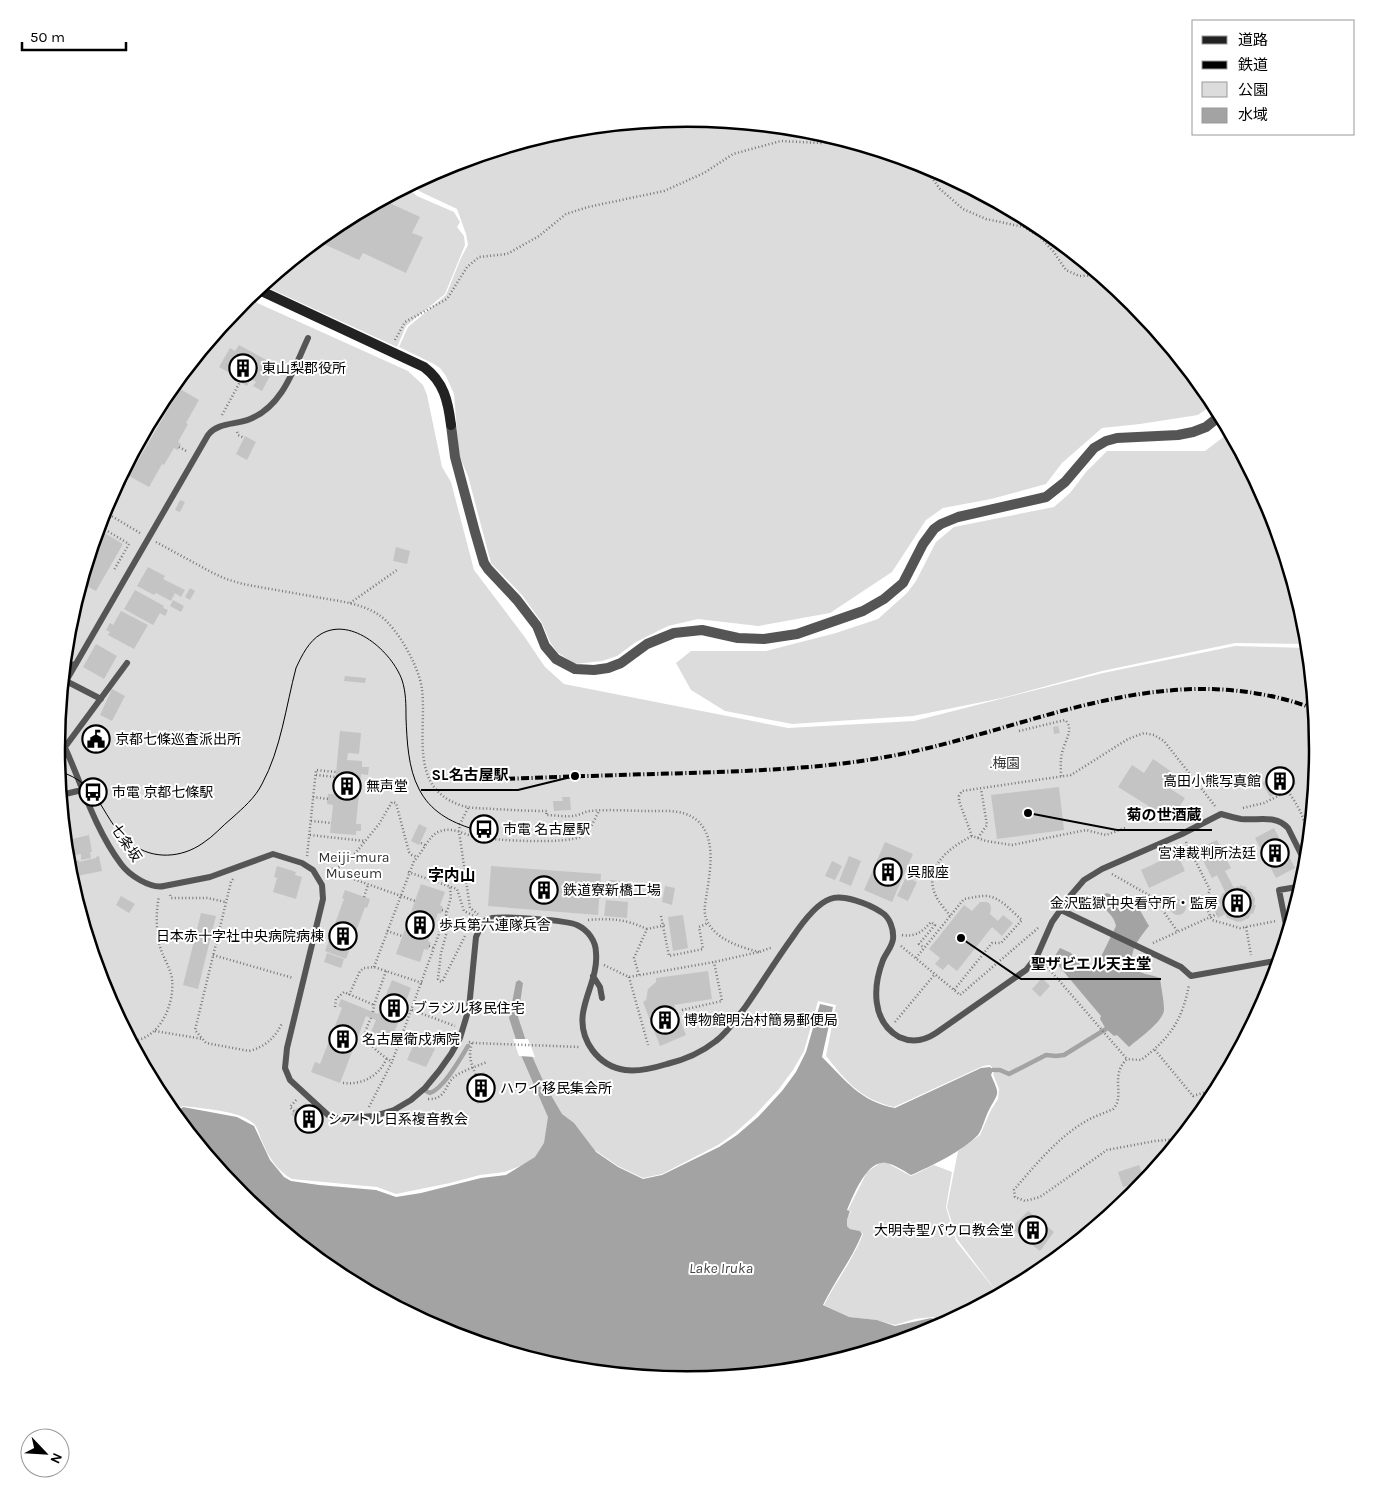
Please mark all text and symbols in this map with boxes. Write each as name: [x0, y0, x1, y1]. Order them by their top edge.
scale bar: [22, 20, 126, 52]
legend: [1192, 20, 1355, 135]
text: 50 m: [30, 28, 65, 46]
text: 道路: [1238, 31, 1268, 49]
text: 鉄道: [1238, 56, 1268, 74]
text: 公園: [1238, 81, 1268, 99]
text: 水域: [1238, 106, 1268, 124]
building icon: 東山梨郡役所: [228, 353, 258, 383]
place label: 東山梨郡役所: [262, 360, 346, 377]
public building icon: 京都七條巡査派出所: [81, 724, 111, 754]
place label: 京都七條巡査派出所: [115, 731, 241, 748]
park label: .梅園: [990, 755, 1020, 772]
callout: SL名古屋駅: [421, 760, 518, 790]
text: SL名古屋駅: [432, 766, 508, 784]
building icon: 高田小熊写真館: [1265, 766, 1295, 796]
building icon: 無声堂: [332, 771, 362, 801]
place label: 高田小熊写真館: [1163, 773, 1261, 790]
bus stop icon: 市電 京都七條駅: [78, 777, 108, 807]
place label: 無声堂: [366, 778, 408, 795]
place label: 市電 京都七條駅: [112, 784, 213, 801]
callout: 菊の世酒蔵: [1117, 800, 1212, 830]
text: 菊の世酒蔵: [1126, 806, 1202, 824]
bus stop icon: 市電 名古屋駅: [469, 814, 499, 844]
street label: 七条坂: [107, 821, 145, 865]
place label: 市電 名古屋駅: [503, 821, 590, 838]
building icon: 宮津裁判所法廷: [1260, 838, 1290, 868]
place label: 宮津裁判所法廷: [1158, 845, 1256, 862]
park label: Meiji-mura Museum: [319, 849, 390, 882]
building icon: 呉服座: [873, 857, 903, 887]
place label: 呉服座: [907, 864, 949, 881]
district label: 字内山: [428, 866, 476, 885]
building icon: 鉄道寮新橋工場: [529, 875, 559, 905]
place label: 鉄道寮新橋工場: [563, 882, 661, 899]
building icon: 金沢監獄中央看守所・監房: [1222, 888, 1252, 918]
place label: 金沢監獄中央看守所・監房: [1050, 895, 1218, 912]
building icon: 歩兵第六連隊兵舎: [405, 910, 435, 940]
place label: 歩兵第六連隊兵舎: [439, 917, 551, 934]
building icon: 日本赤十字社中央病院病棟: [328, 921, 358, 951]
place label: 日本赤十字社中央病院病棟: [156, 928, 324, 945]
callout: 聖ザビエル天主堂: [1021, 949, 1161, 979]
text: 聖ザビエル天主堂: [1031, 955, 1151, 973]
building icon: ブラジル移民住宅: [379, 993, 409, 1023]
place label: ブラジル移民住宅: [413, 1000, 525, 1017]
building icon: 博物館明治村簡易郵便局: [650, 1005, 680, 1035]
place label: 博物館明治村簡易郵便局: [684, 1012, 838, 1029]
building icon: 名古屋衛戍病院: [328, 1024, 358, 1054]
place label: 名古屋衛戍病院: [362, 1031, 460, 1048]
building icon: ハワイ移民集会所: [466, 1073, 496, 1103]
place label: ハワイ移民集会所: [500, 1080, 612, 1097]
building icon: シアトル日系複音教会: [294, 1104, 324, 1134]
place label: シアトル日系複音教会: [328, 1111, 468, 1128]
building icon: 大明寺聖パウロ教会堂: [1018, 1215, 1048, 1245]
place label: 大明寺聖パウロ教会堂: [874, 1222, 1014, 1239]
water label: Lake Iruka: [689, 1259, 753, 1277]
north arrow: [20, 1428, 70, 1478]
text: N: [47, 1450, 66, 1466]

